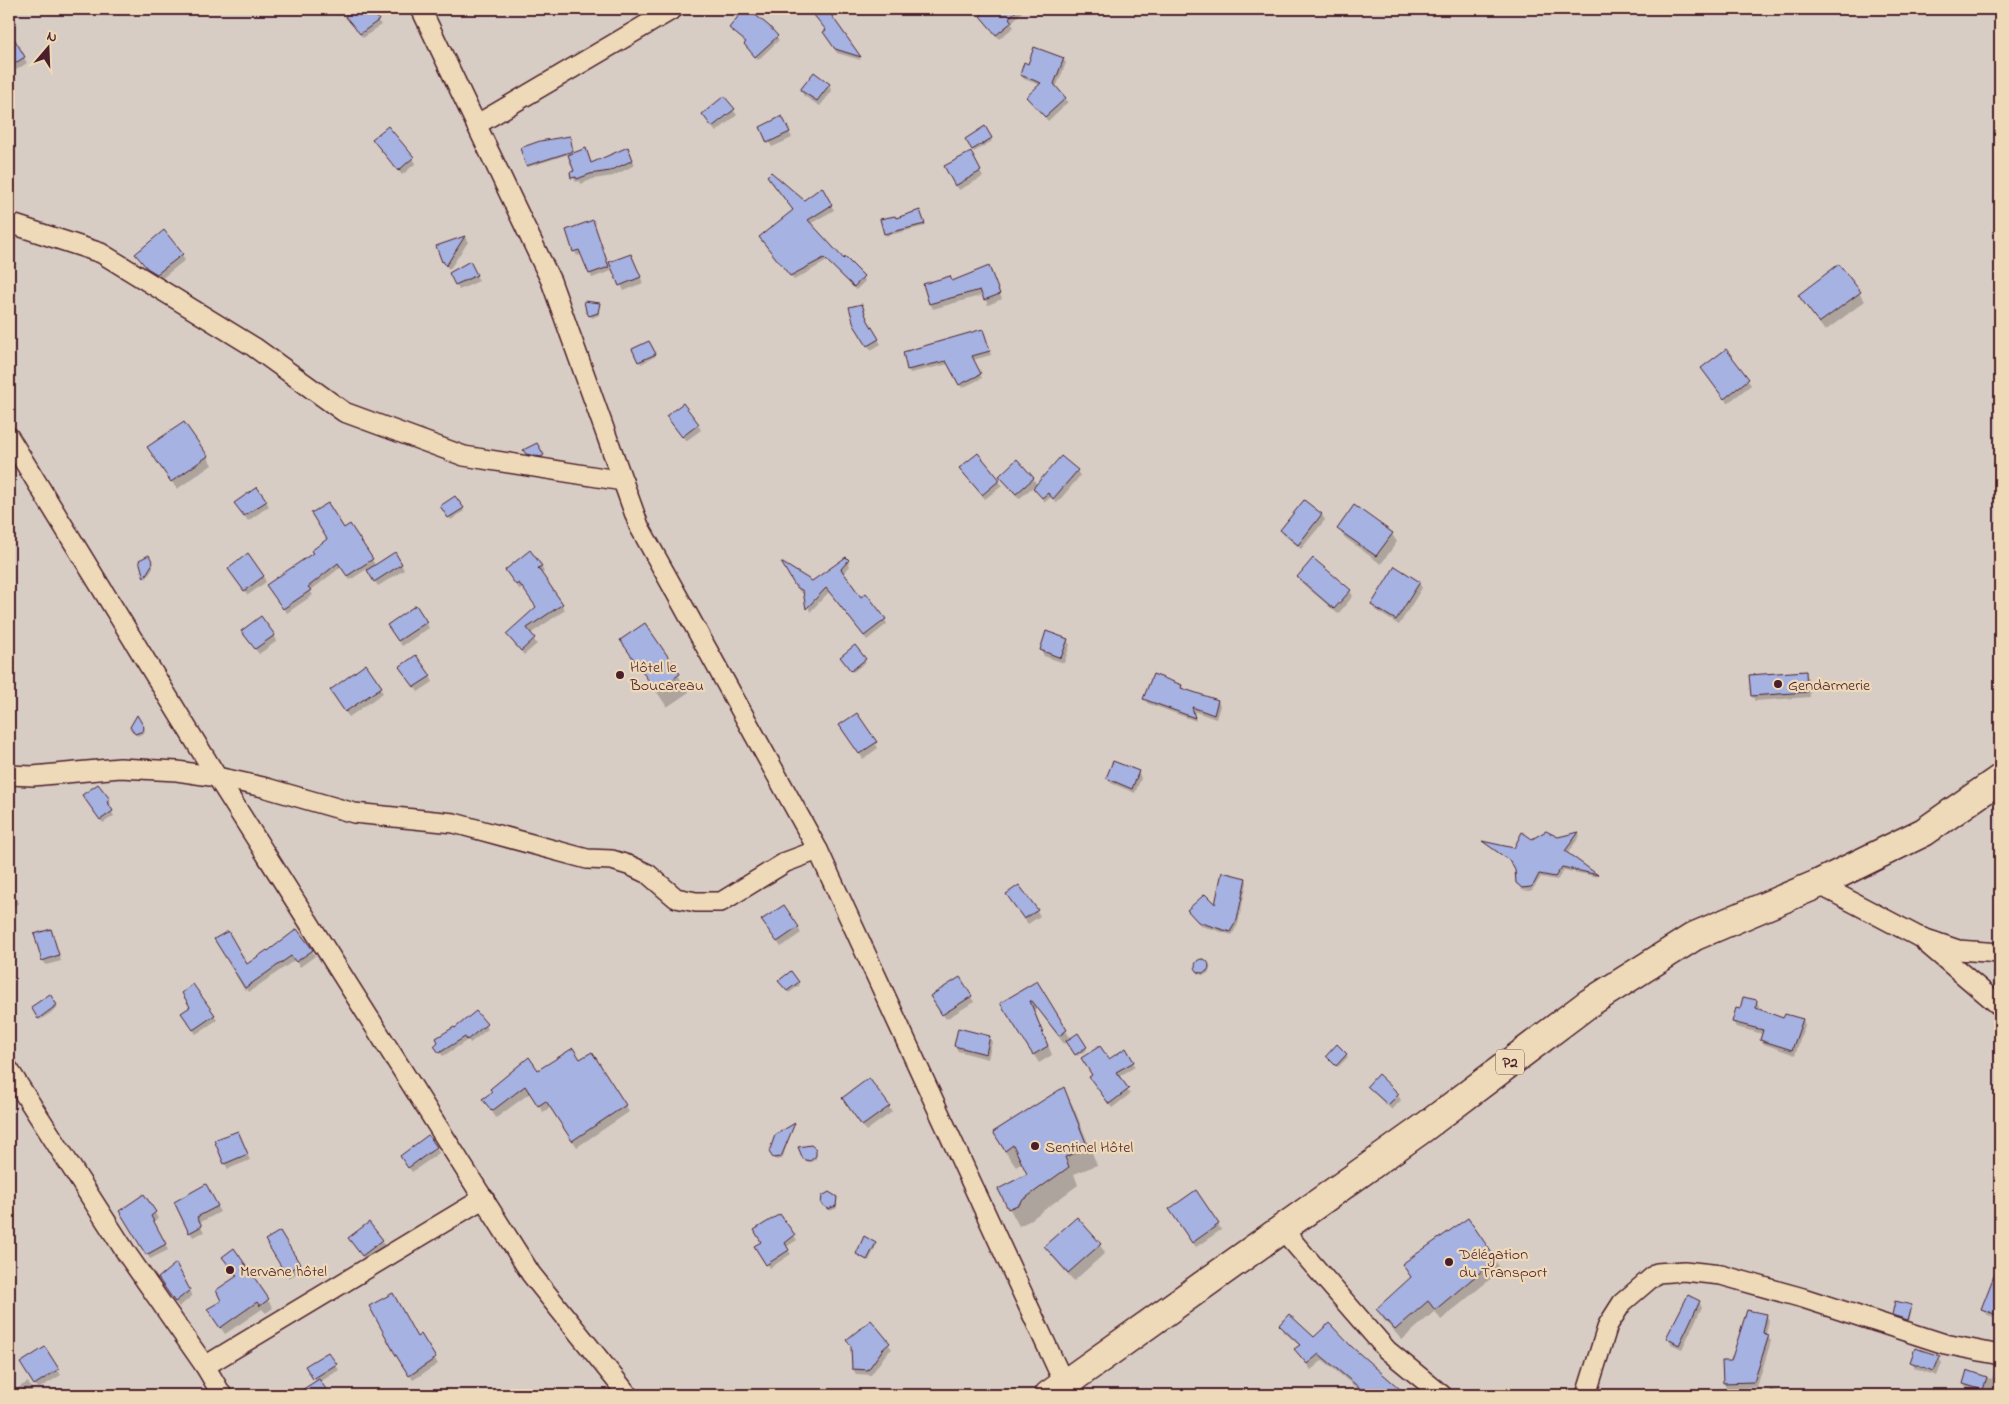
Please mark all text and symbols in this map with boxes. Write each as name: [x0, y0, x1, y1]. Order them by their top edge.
north arrow: [22, 22, 72, 72]
text: N: [44, 26, 60, 49]
place label: Hôtel le Boucareau: [629, 656, 704, 698]
marker: Hôtel le Boucareau: [614, 669, 626, 681]
place label: Gendarmerie: [1788, 674, 1871, 698]
marker: Gendarmerie: [1772, 678, 1784, 690]
road number: P2: [1496, 1050, 1524, 1074]
place label: Sentinel Hôtel: [1045, 1136, 1133, 1160]
marker: Sentinel Hôtel: [1029, 1140, 1041, 1152]
place label: Délégation du Transport: [1458, 1243, 1548, 1285]
marker: Délégation du Transport: [1443, 1256, 1455, 1268]
place label: Mervane hôtel: [240, 1260, 327, 1284]
marker: Mervane hôtel: [224, 1264, 236, 1276]

